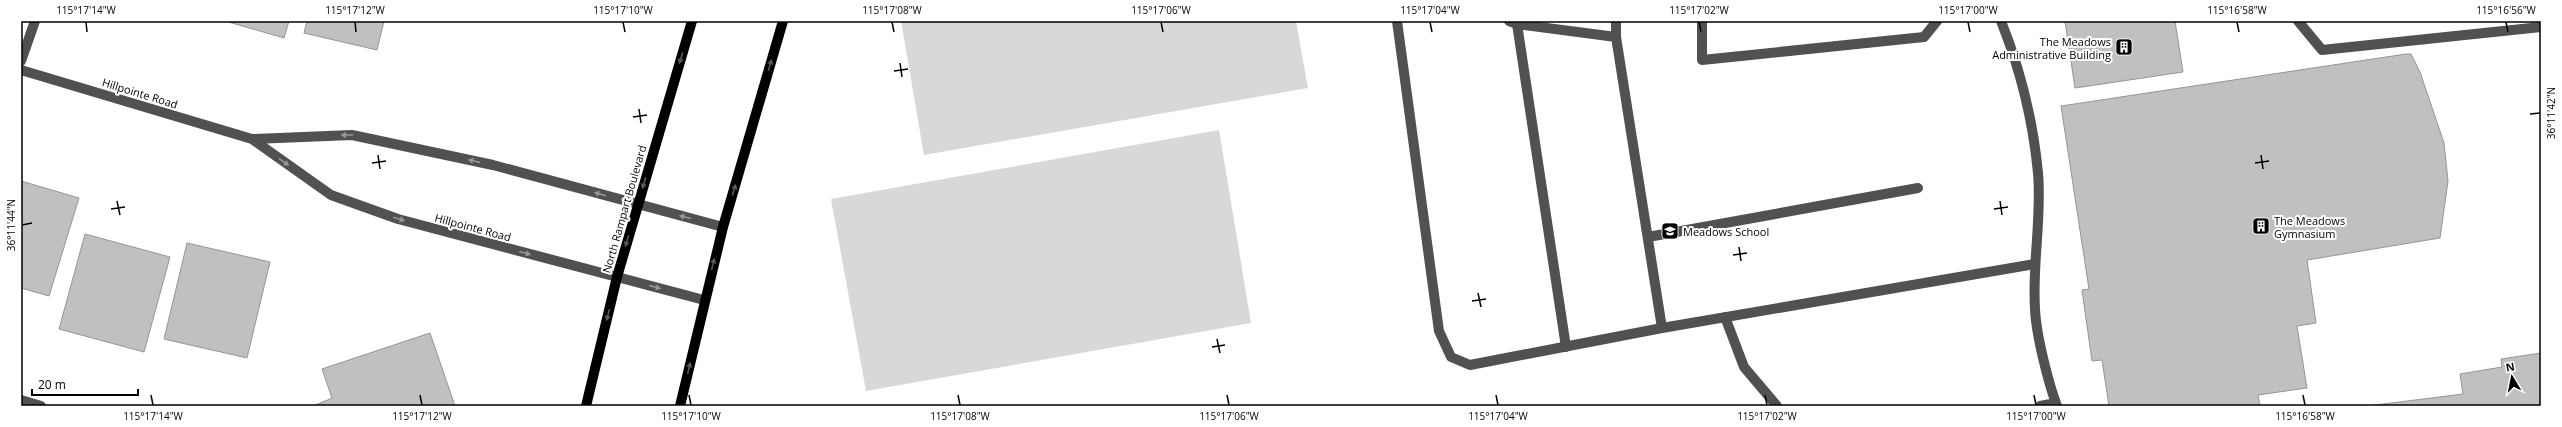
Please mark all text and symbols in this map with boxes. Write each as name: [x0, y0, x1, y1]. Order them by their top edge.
text: 115°17'14"W: [56, 3, 117, 17]
text: 115°17'12"W: [325, 3, 386, 17]
text: 115°17'10"W: [593, 3, 654, 17]
text: 115°17'08"W: [862, 3, 923, 17]
text: 115°17'06"W: [1131, 3, 1192, 17]
text: 115°17'04"W: [1400, 3, 1461, 17]
text: 115°17'02"W: [1669, 3, 1730, 17]
text: 115°17'00"W: [1938, 3, 1999, 17]
text: 115°16'58"W: [2207, 3, 2268, 17]
text: 115°16'56"W: [2476, 3, 2537, 17]
place label: The Meadows Administrative Building: [1992, 34, 2111, 62]
building icon: The Meadows Administrative Building: [2114, 37, 2134, 57]
one-way arrow: [678, 53, 684, 65]
one-way arrow: [767, 59, 773, 71]
street label: Hillpointe Road: [100, 74, 180, 112]
text: 36°11'42"N: [2544, 87, 2558, 139]
one-way arrow: [340, 132, 353, 138]
street label: North Rampart Boulevard: [599, 143, 649, 275]
one-way arrow: [279, 158, 289, 166]
one-way arrow: [468, 158, 480, 164]
one-way arrow: [641, 177, 647, 189]
one-way arrow: [731, 183, 737, 195]
one-way arrow: [594, 191, 606, 197]
text: 36°11'44"N: [4, 199, 18, 251]
street label: Hillpointe Road: [433, 210, 513, 244]
place label: The Meadows Gymnasium: [2274, 213, 2345, 241]
one-way arrow: [679, 214, 691, 220]
one-way arrow: [394, 216, 406, 222]
building icon: The Meadows Gymnasium: [2251, 216, 2271, 236]
school or university icon: Meadows School: [1660, 221, 1680, 241]
place label: Meadows School: [1683, 224, 1769, 239]
one-way arrow: [624, 236, 630, 248]
one-way arrow: [519, 250, 531, 256]
one-way arrow: [711, 258, 717, 270]
one-way arrow: [649, 285, 661, 291]
one-way arrow: [605, 309, 611, 321]
north arrow: [2492, 357, 2532, 397]
text: N: [2504, 358, 2516, 375]
one-way arrow: [686, 362, 692, 374]
scale bar: [32, 371, 138, 397]
text: 20 m: [38, 376, 66, 393]
text: 115°17'14"W: [123, 409, 184, 423]
text: 115°17'12"W: [392, 409, 453, 423]
text: 115°17'10"W: [661, 409, 722, 423]
text: 115°17'08"W: [930, 409, 991, 423]
text: 115°17'06"W: [1199, 409, 1260, 423]
text: 115°17'04"W: [1468, 409, 1529, 423]
text: 115°17'02"W: [1737, 409, 1798, 423]
text: 115°17'00"W: [2006, 409, 2067, 423]
text: 115°16'58"W: [2275, 409, 2336, 423]

